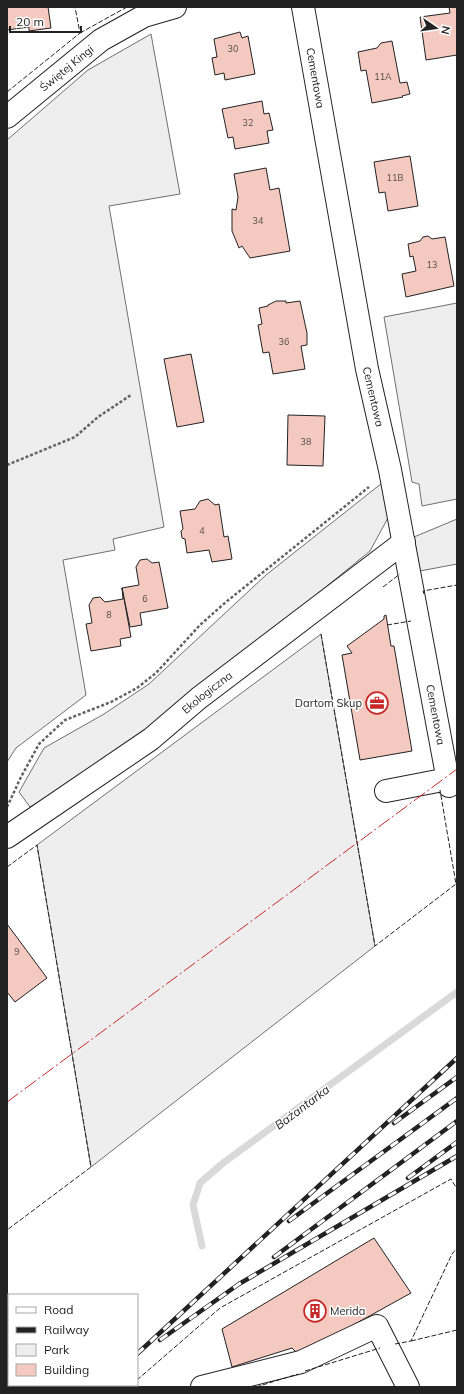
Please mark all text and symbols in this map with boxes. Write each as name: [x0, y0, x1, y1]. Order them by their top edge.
scale bar: [10, 8, 81, 34]
north arrow: [416, 8, 456, 48]
text: 20 m: [16, 14, 44, 29]
text: N: [438, 25, 453, 36]
street label: Świętej Kingi: [37, 42, 96, 94]
house number: 30: [228, 43, 238, 54]
street label: Cementowa: [303, 47, 328, 109]
house number: 11A: [374, 71, 392, 82]
house number: 32: [243, 117, 253, 128]
house number: 11B: [387, 172, 403, 183]
house number: 34: [253, 215, 264, 226]
house number: 13: [427, 259, 437, 270]
house number: 36: [279, 336, 289, 347]
street label: Cementowa: [360, 365, 387, 428]
house number: 38: [301, 436, 311, 447]
house number: 4: [199, 525, 205, 536]
house number: 6: [142, 593, 148, 604]
house number: 8: [106, 609, 112, 620]
street label: Ekologiczna: [179, 668, 235, 717]
street label: Cementowa: [423, 683, 448, 746]
office icon: Dartom Skup: [364, 690, 390, 716]
place label: Dartom Skup: [295, 696, 362, 710]
house number: 9: [14, 946, 20, 957]
water label: Bażantarka: [272, 1081, 332, 1133]
legend: [8, 1294, 138, 1386]
building icon: Merida: [302, 1298, 328, 1324]
text: Road: [44, 1302, 73, 1317]
place label: Merida: [330, 1304, 365, 1318]
text: Railway: [44, 1322, 90, 1337]
text: Park: [44, 1342, 70, 1357]
text: Building: [44, 1362, 89, 1377]

